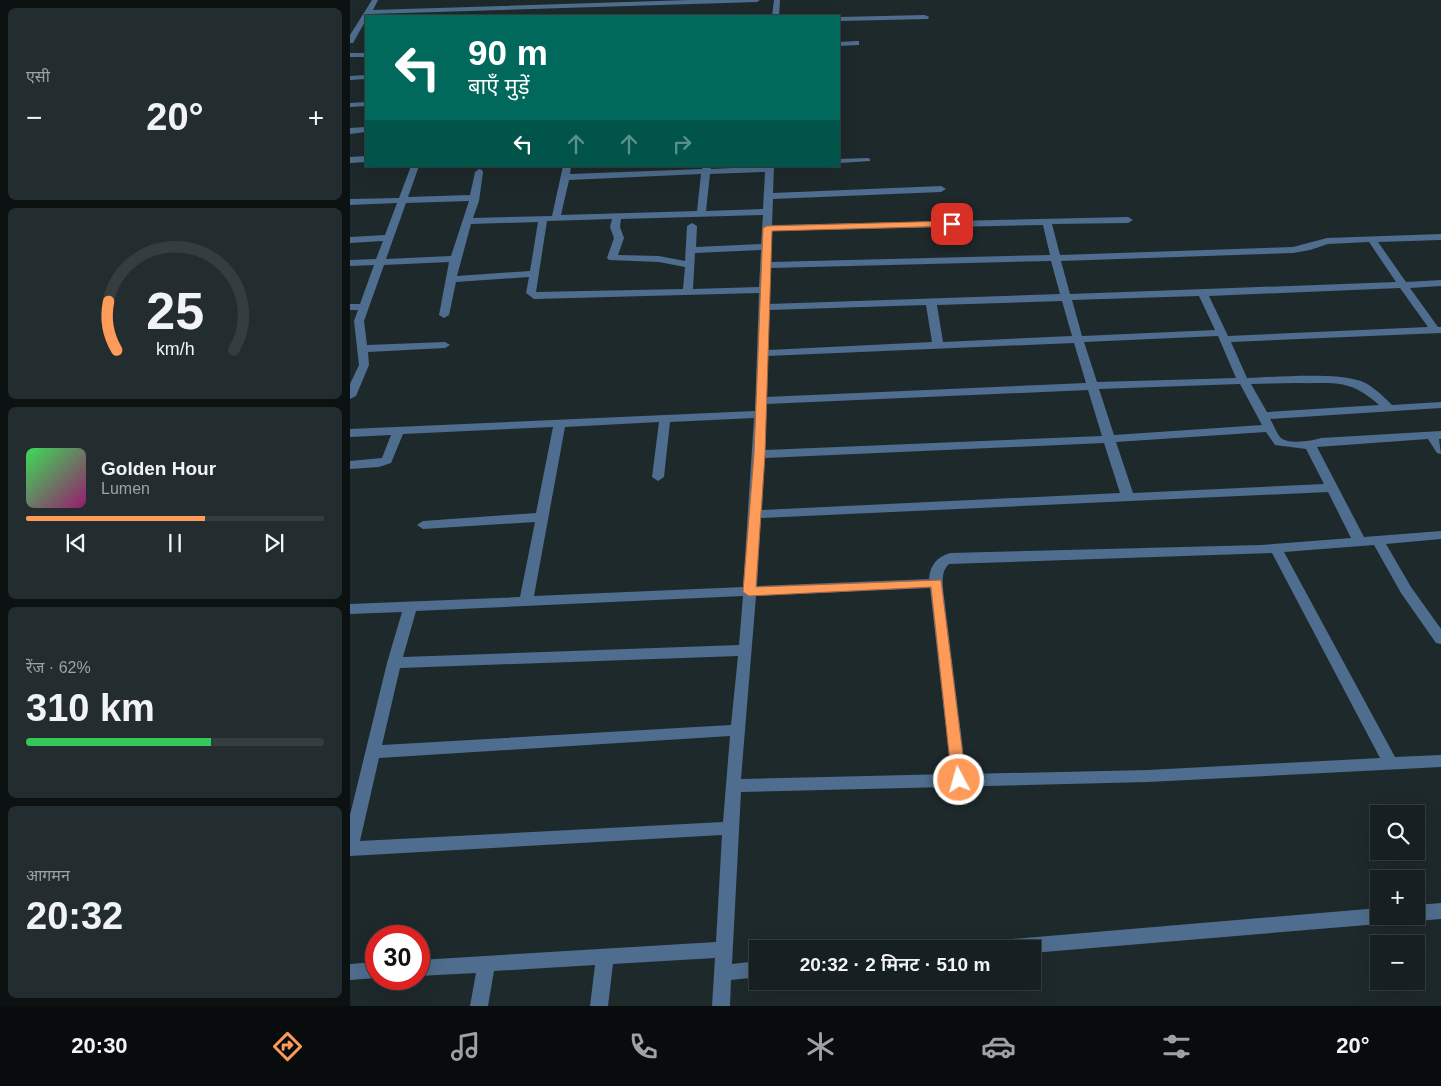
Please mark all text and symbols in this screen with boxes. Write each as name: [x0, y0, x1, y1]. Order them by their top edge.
text: 90 m: [468, 33, 548, 72]
icon: left: [385, 35, 450, 100]
text: एसी: [26, 68, 50, 85]
text: बाएँ मुड़ें: [468, 74, 529, 99]
text: 20°: [146, 96, 204, 138]
text: −: [26, 102, 42, 133]
text: +: [308, 102, 324, 133]
icon: left: [509, 130, 537, 158]
icon: ahead: [562, 130, 590, 158]
icon: ahead: [615, 130, 643, 158]
icon: right: [668, 130, 696, 158]
pin: [931, 203, 973, 245]
icon: arrive: [938, 210, 966, 238]
text: 25: [146, 282, 204, 340]
text: km/h: [156, 339, 194, 359]
text: Golden Hour: [101, 458, 216, 479]
text: Lumen: [101, 480, 150, 497]
icon: previous: [62, 529, 90, 557]
icon: pause: [161, 529, 189, 557]
icon: next: [260, 529, 288, 557]
text: रेंज · 62%: [26, 659, 91, 676]
text: 310 km: [26, 687, 155, 729]
position arrow: [932, 753, 984, 805]
map controls: [1370, 805, 1425, 990]
button: search: [1370, 805, 1425, 860]
text: आगमन: [26, 867, 70, 884]
button: +: [1370, 870, 1425, 925]
text: 20:32: [26, 895, 123, 937]
speed limit sign: 30: [365, 925, 430, 990]
button: −: [1370, 935, 1425, 990]
text: 20:32 · 2 मिनट · 510 m: [800, 954, 990, 975]
icon: directions: [270, 1029, 305, 1064]
icon: music: [448, 1029, 483, 1064]
icon: phone: [626, 1029, 661, 1064]
icon: climate: [803, 1029, 838, 1064]
icon: car: [981, 1029, 1016, 1064]
icon: filters: [1159, 1029, 1194, 1064]
text: 20:30: [71, 1033, 128, 1058]
text: 20°: [1336, 1033, 1370, 1058]

